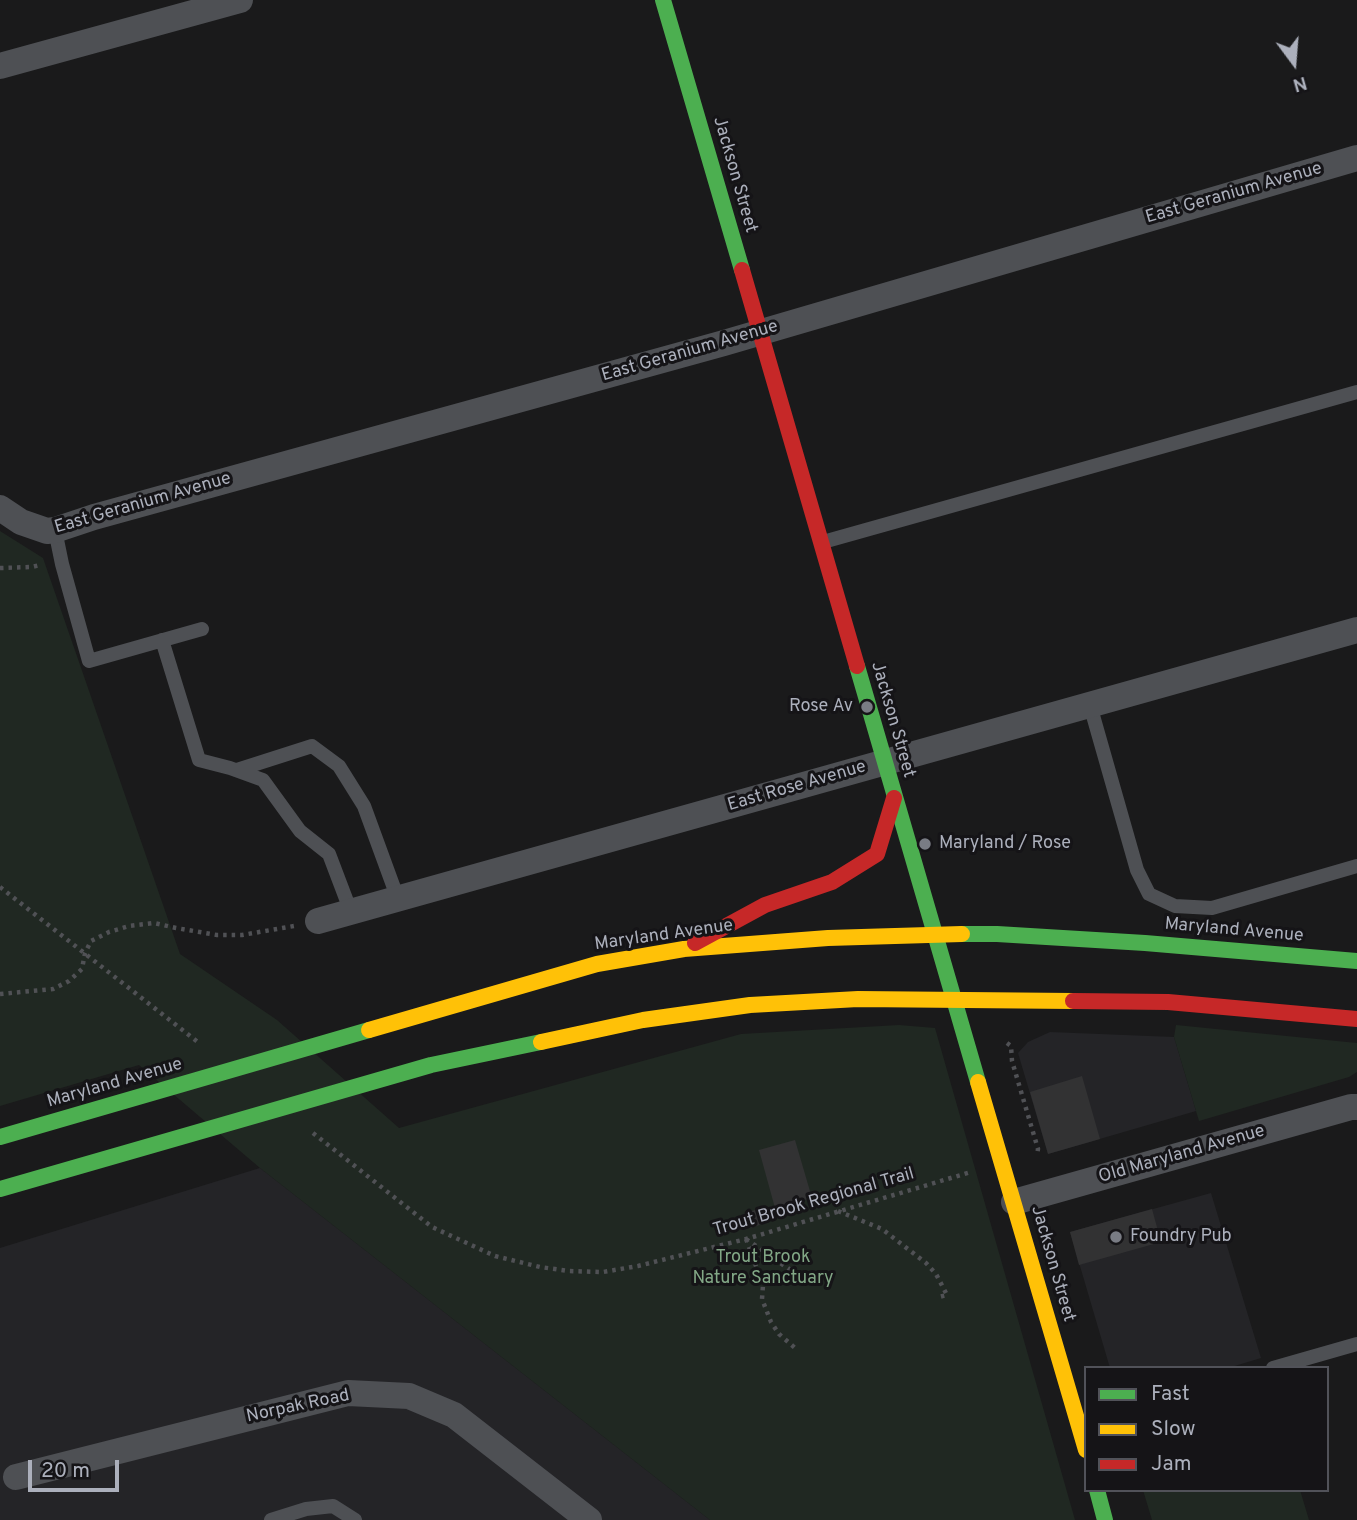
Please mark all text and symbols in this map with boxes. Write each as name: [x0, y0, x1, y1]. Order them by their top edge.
north arrow: [1259, 28, 1329, 98]
text: N: [1290, 70, 1310, 97]
street label: Jackson Street: [707, 114, 761, 236]
street label: East Geranium Avenue: [1143, 158, 1325, 230]
street label: East Geranium Avenue: [599, 316, 781, 388]
street label: East Geranium Avenue: [52, 468, 234, 540]
street label: Jackson Street: [865, 659, 919, 781]
place label: Rose Av: [789, 696, 853, 718]
marker: Rose Av: [859, 699, 875, 715]
street label: East Rose Avenue: [725, 757, 869, 817]
place label: Maryland / Rose: [939, 833, 1071, 855]
marker: Maryland / Rose: [917, 836, 933, 852]
street label: Maryland Avenue: [1163, 914, 1305, 948]
street label: Maryland Avenue: [593, 916, 735, 956]
street label: Maryland Avenue: [45, 1054, 185, 1114]
street label: Old Maryland Avenue: [1096, 1121, 1268, 1189]
street label: Trout Brook Regional Trail: [711, 1164, 917, 1242]
street label: Jackson Street: [1025, 1203, 1079, 1325]
place label: Foundry Pub: [1130, 1226, 1232, 1248]
marker: Foundry Pub: [1108, 1229, 1124, 1245]
park label: Trout Brook Nature Sanctuary: [692, 1247, 834, 1290]
legend: [1084, 1366, 1329, 1492]
text: Fast: [1151, 1381, 1190, 1408]
street label: Norpak Road: [244, 1386, 352, 1428]
text: Slow: [1151, 1416, 1196, 1443]
scale bar: [32, 1446, 122, 1490]
text: Jam: [1151, 1451, 1192, 1478]
text: 20 m: [41, 1458, 90, 1485]

